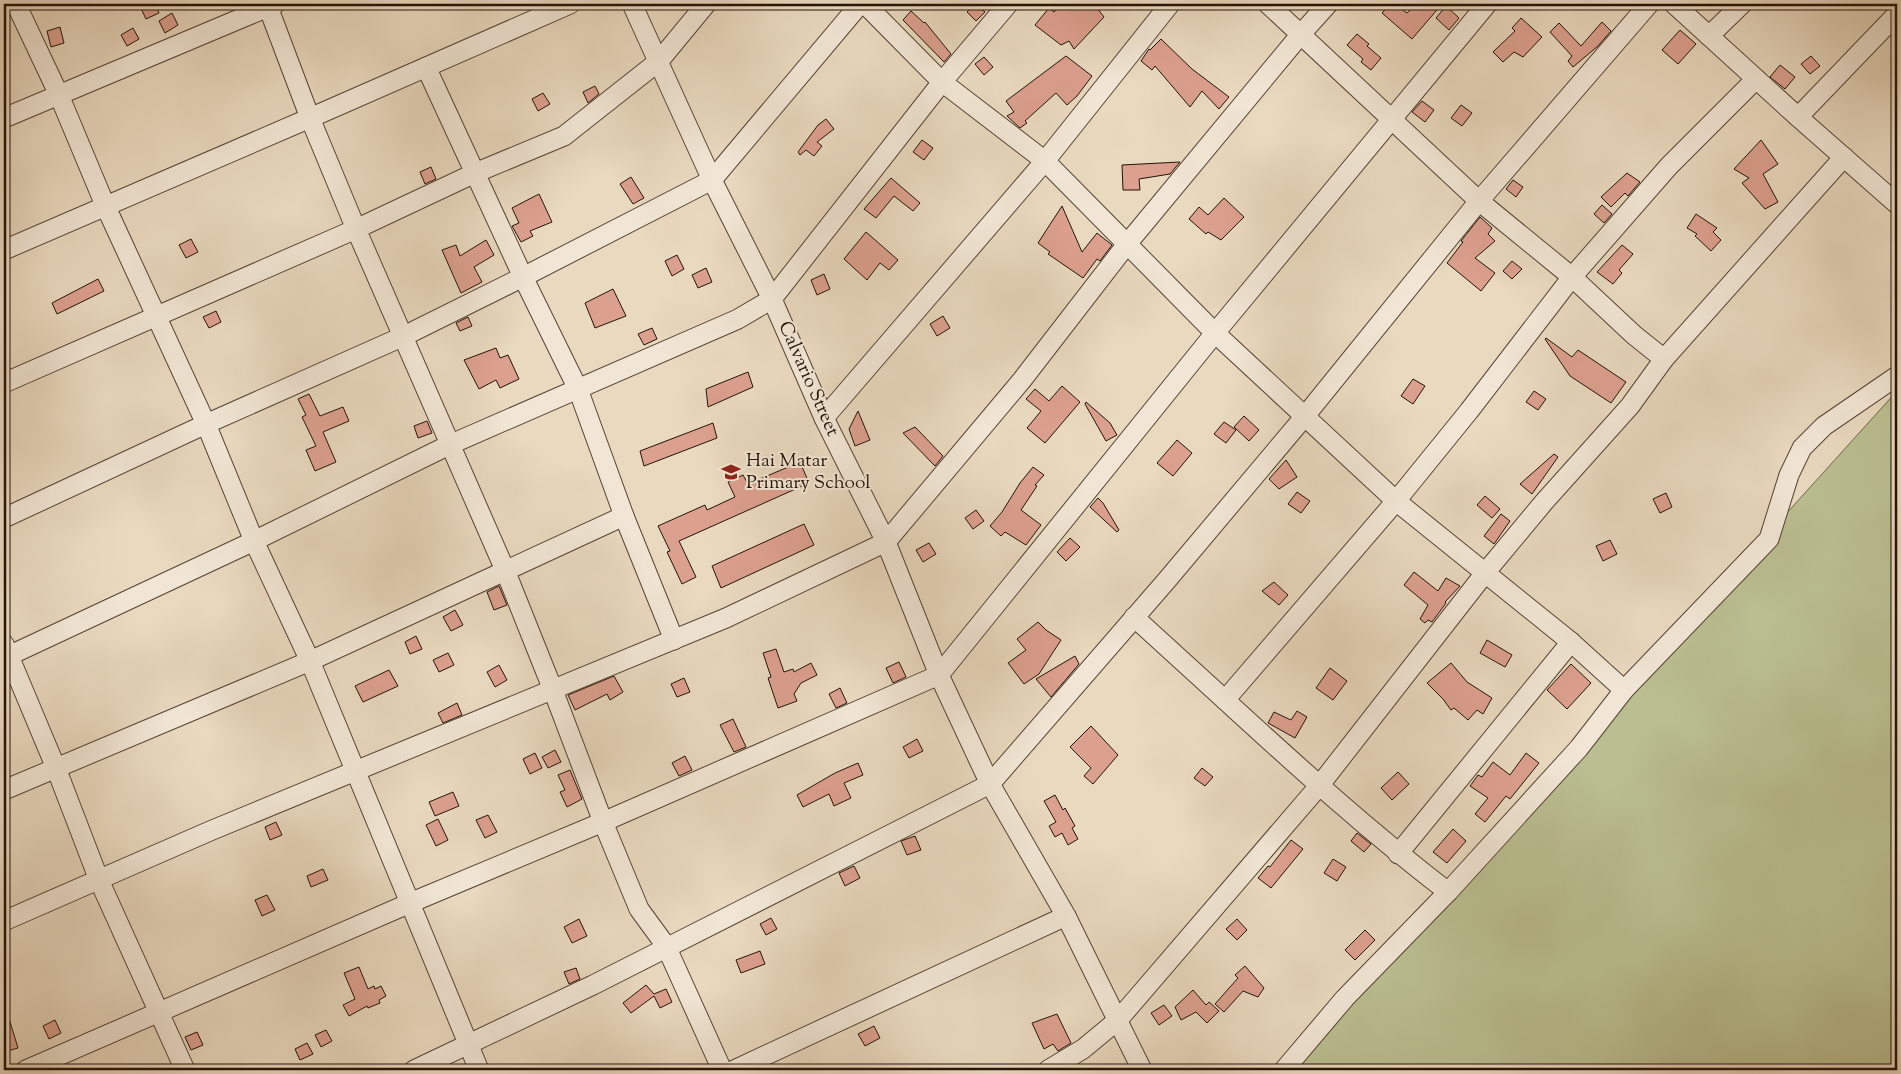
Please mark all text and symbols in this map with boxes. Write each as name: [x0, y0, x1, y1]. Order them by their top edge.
street label: Calvario Street: [771, 317, 846, 441]
place label: Hai Matar Primary School: [746, 448, 871, 497]
school or university icon: Hai Matar Primary School: [720, 461, 742, 483]

